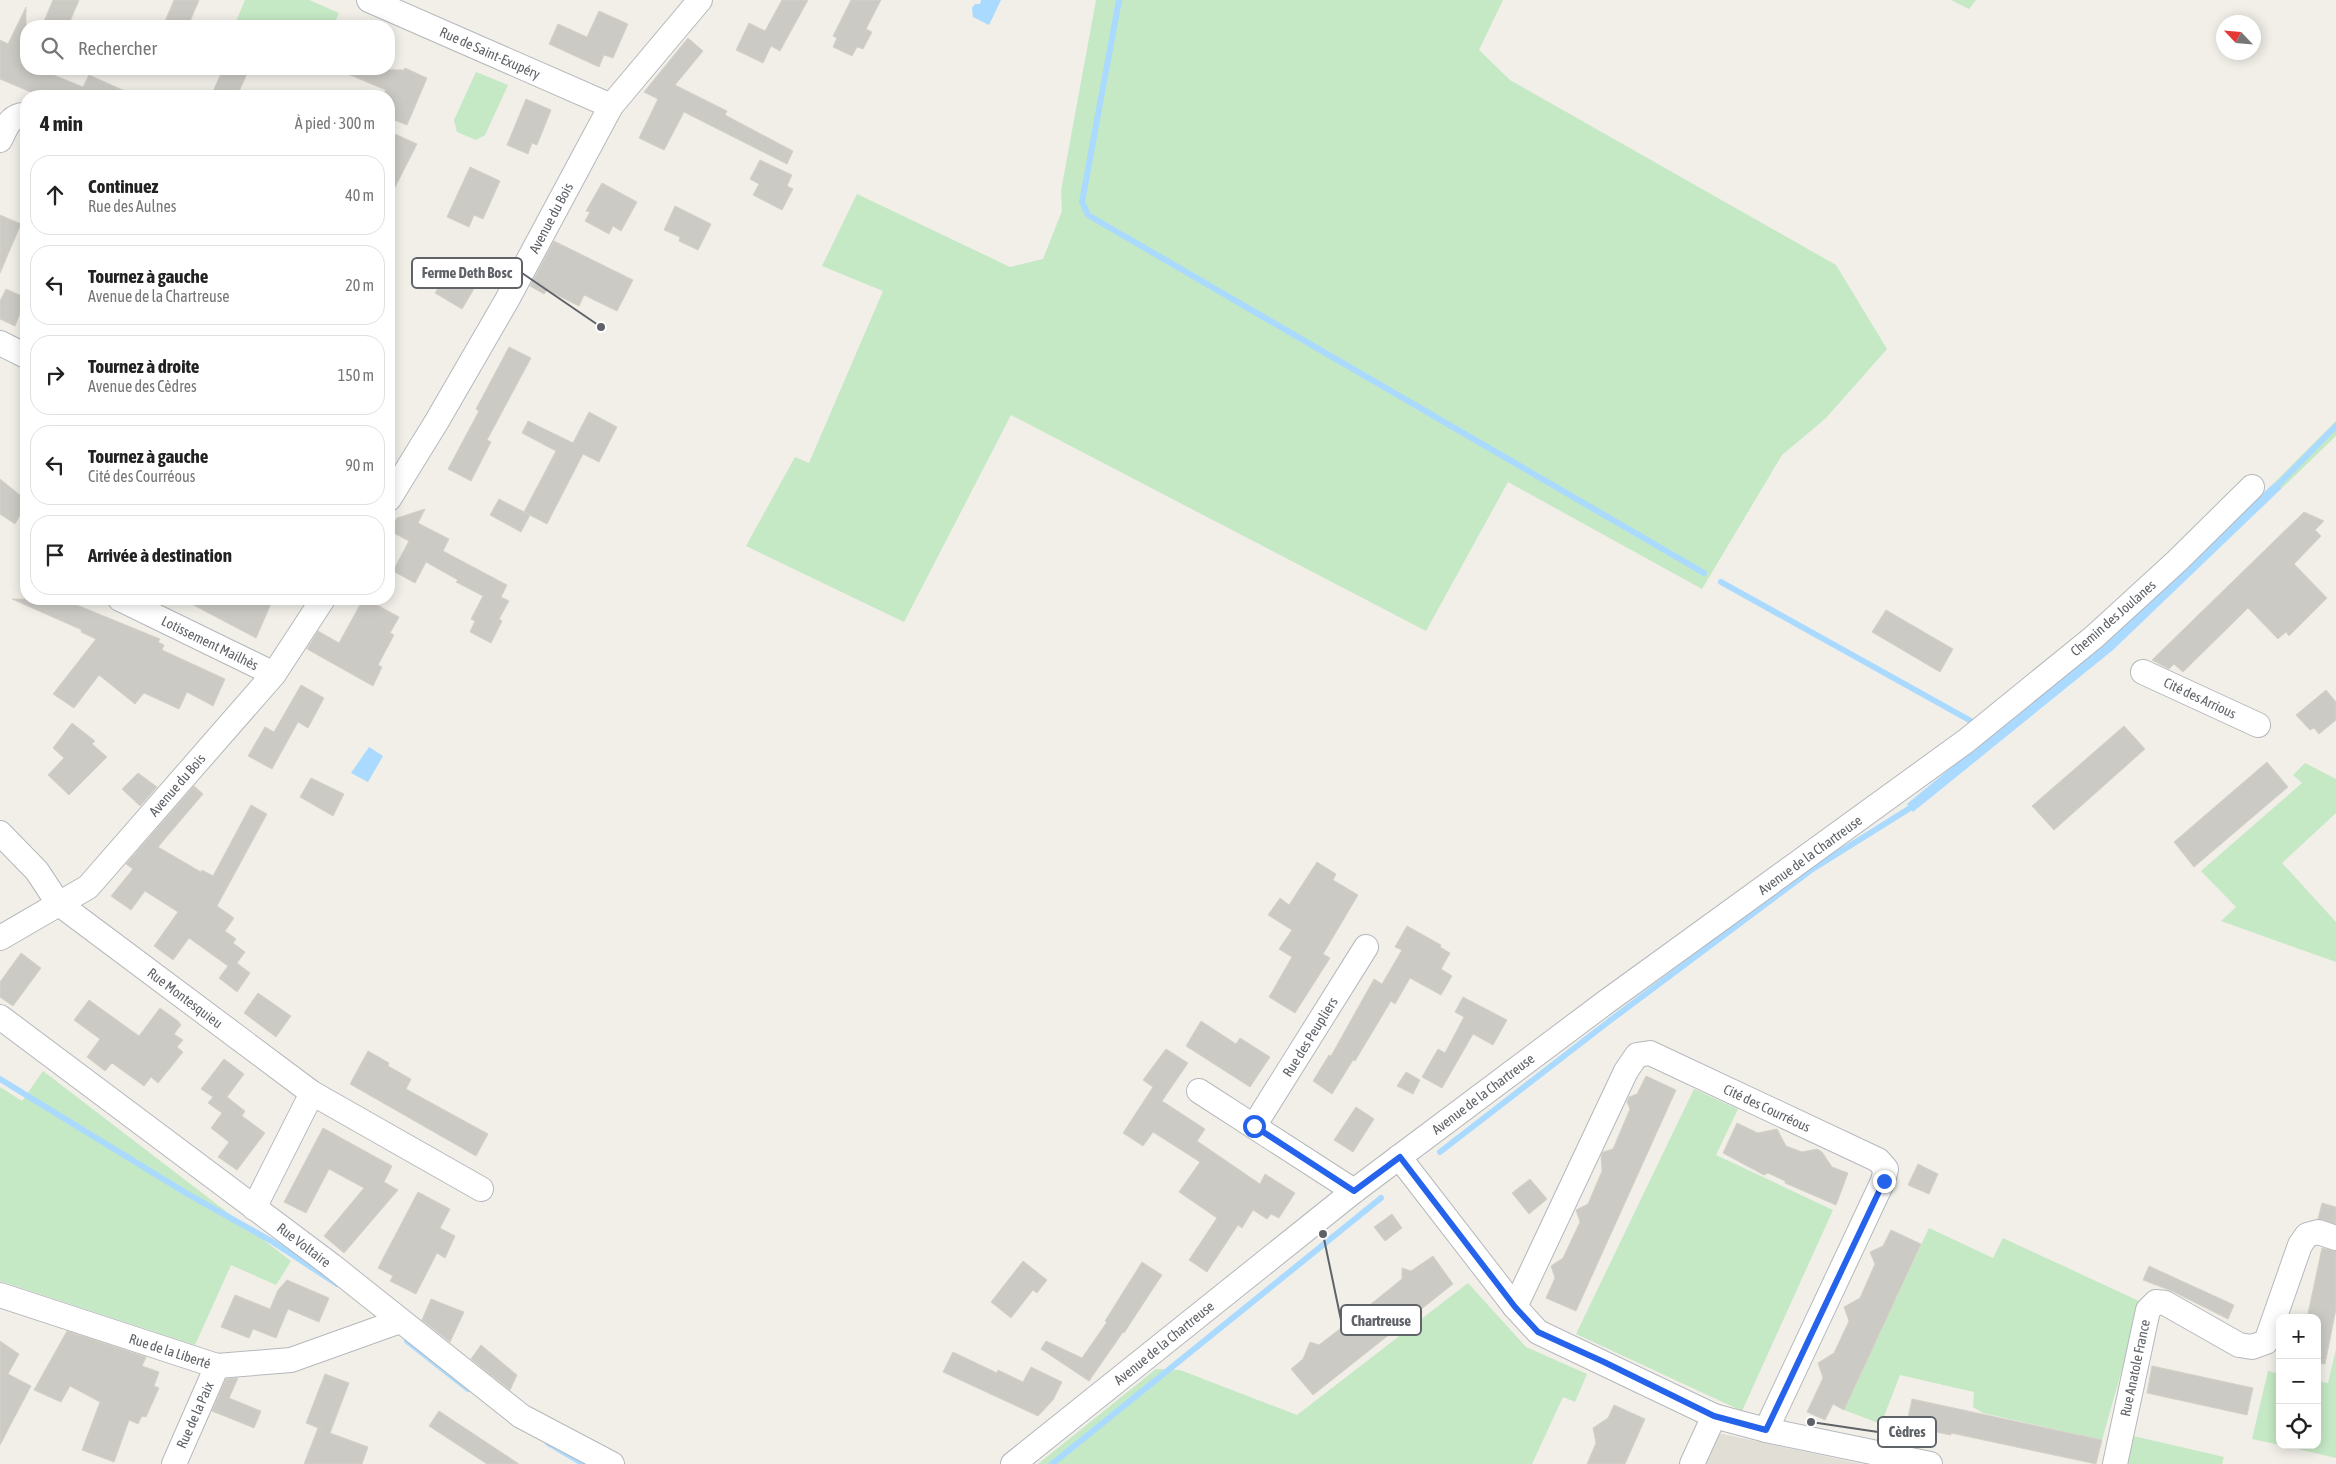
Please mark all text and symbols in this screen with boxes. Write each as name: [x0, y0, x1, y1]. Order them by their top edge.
north arrow: [2216, 15, 2261, 60]
search box: [20, 20, 395, 75]
street label: Rue de Saint-Exupéry: [437, 24, 543, 82]
icon: search: [38, 34, 66, 62]
text: Rechercher: [78, 37, 157, 59]
text: 4 min: [40, 111, 83, 135]
text: À pied · 300 m: [295, 114, 375, 132]
text: Continuez: [88, 175, 158, 197]
street label: Avenue du Bois: [526, 180, 576, 256]
icon: ahead: [41, 181, 69, 209]
text: 40 m: [345, 186, 374, 204]
text: Rue des Aulnes: [88, 197, 176, 215]
callout: Ferme Deth Bosc: [412, 258, 522, 288]
text: Ferme Deth Bosc: [422, 264, 513, 281]
text: Tournez à gauche: [88, 265, 208, 287]
icon: left: [41, 271, 69, 299]
text: 20 m: [345, 276, 374, 294]
text: Avenue de la Chartreuse: [88, 287, 230, 305]
text: Tournez à droite: [88, 355, 199, 377]
icon: right: [41, 361, 69, 389]
text: 150 m: [338, 366, 374, 384]
text: Avenue des Cèdres: [88, 377, 197, 395]
text: Tournez à gauche: [88, 445, 208, 467]
icon: left: [41, 451, 69, 479]
text: 90 m: [345, 456, 374, 474]
text: Cité des Courréous: [88, 467, 195, 485]
icon: arrive: [41, 541, 69, 569]
text: Arrivée à destination: [88, 544, 232, 566]
street label: Chemin des Joulanes: [2067, 577, 2159, 659]
street label: Lotissement Mailhès: [159, 613, 261, 673]
street label: Cité des Arrious: [2161, 674, 2239, 722]
street label: Avenue du Bois: [146, 751, 208, 819]
street label: Avenue de la Chartreuse: [1755, 812, 1865, 898]
street label: Rue Montesquieu: [144, 965, 226, 1031]
street label: Rue des Peupliers: [1279, 994, 1341, 1080]
street label: Avenue de la Chartreuse: [1429, 1050, 1537, 1138]
street label: Cité des Courréous: [1721, 1081, 1813, 1135]
route start: [1243, 1115, 1266, 1138]
route end: [1873, 1170, 1896, 1193]
street label: Rue Voltaire: [274, 1220, 334, 1270]
street label: Avenue de la Chartreuse: [1111, 1298, 1217, 1388]
callout: Chartreuse: [1341, 1305, 1421, 1335]
text: Chartreuse: [1351, 1312, 1411, 1329]
map controls: [2276, 1314, 2321, 1449]
button: +: [2276, 1314, 2321, 1359]
street label: Rue Anatole France: [2117, 1318, 2153, 1418]
street label: Rue de la Liberté: [127, 1330, 213, 1372]
button: −: [2276, 1359, 2321, 1404]
street label: Rue de la Paix: [173, 1379, 217, 1451]
button: locate: [2276, 1404, 2321, 1449]
callout: Cèdres: [1878, 1417, 1936, 1447]
text: Cèdres: [1888, 1423, 1926, 1440]

